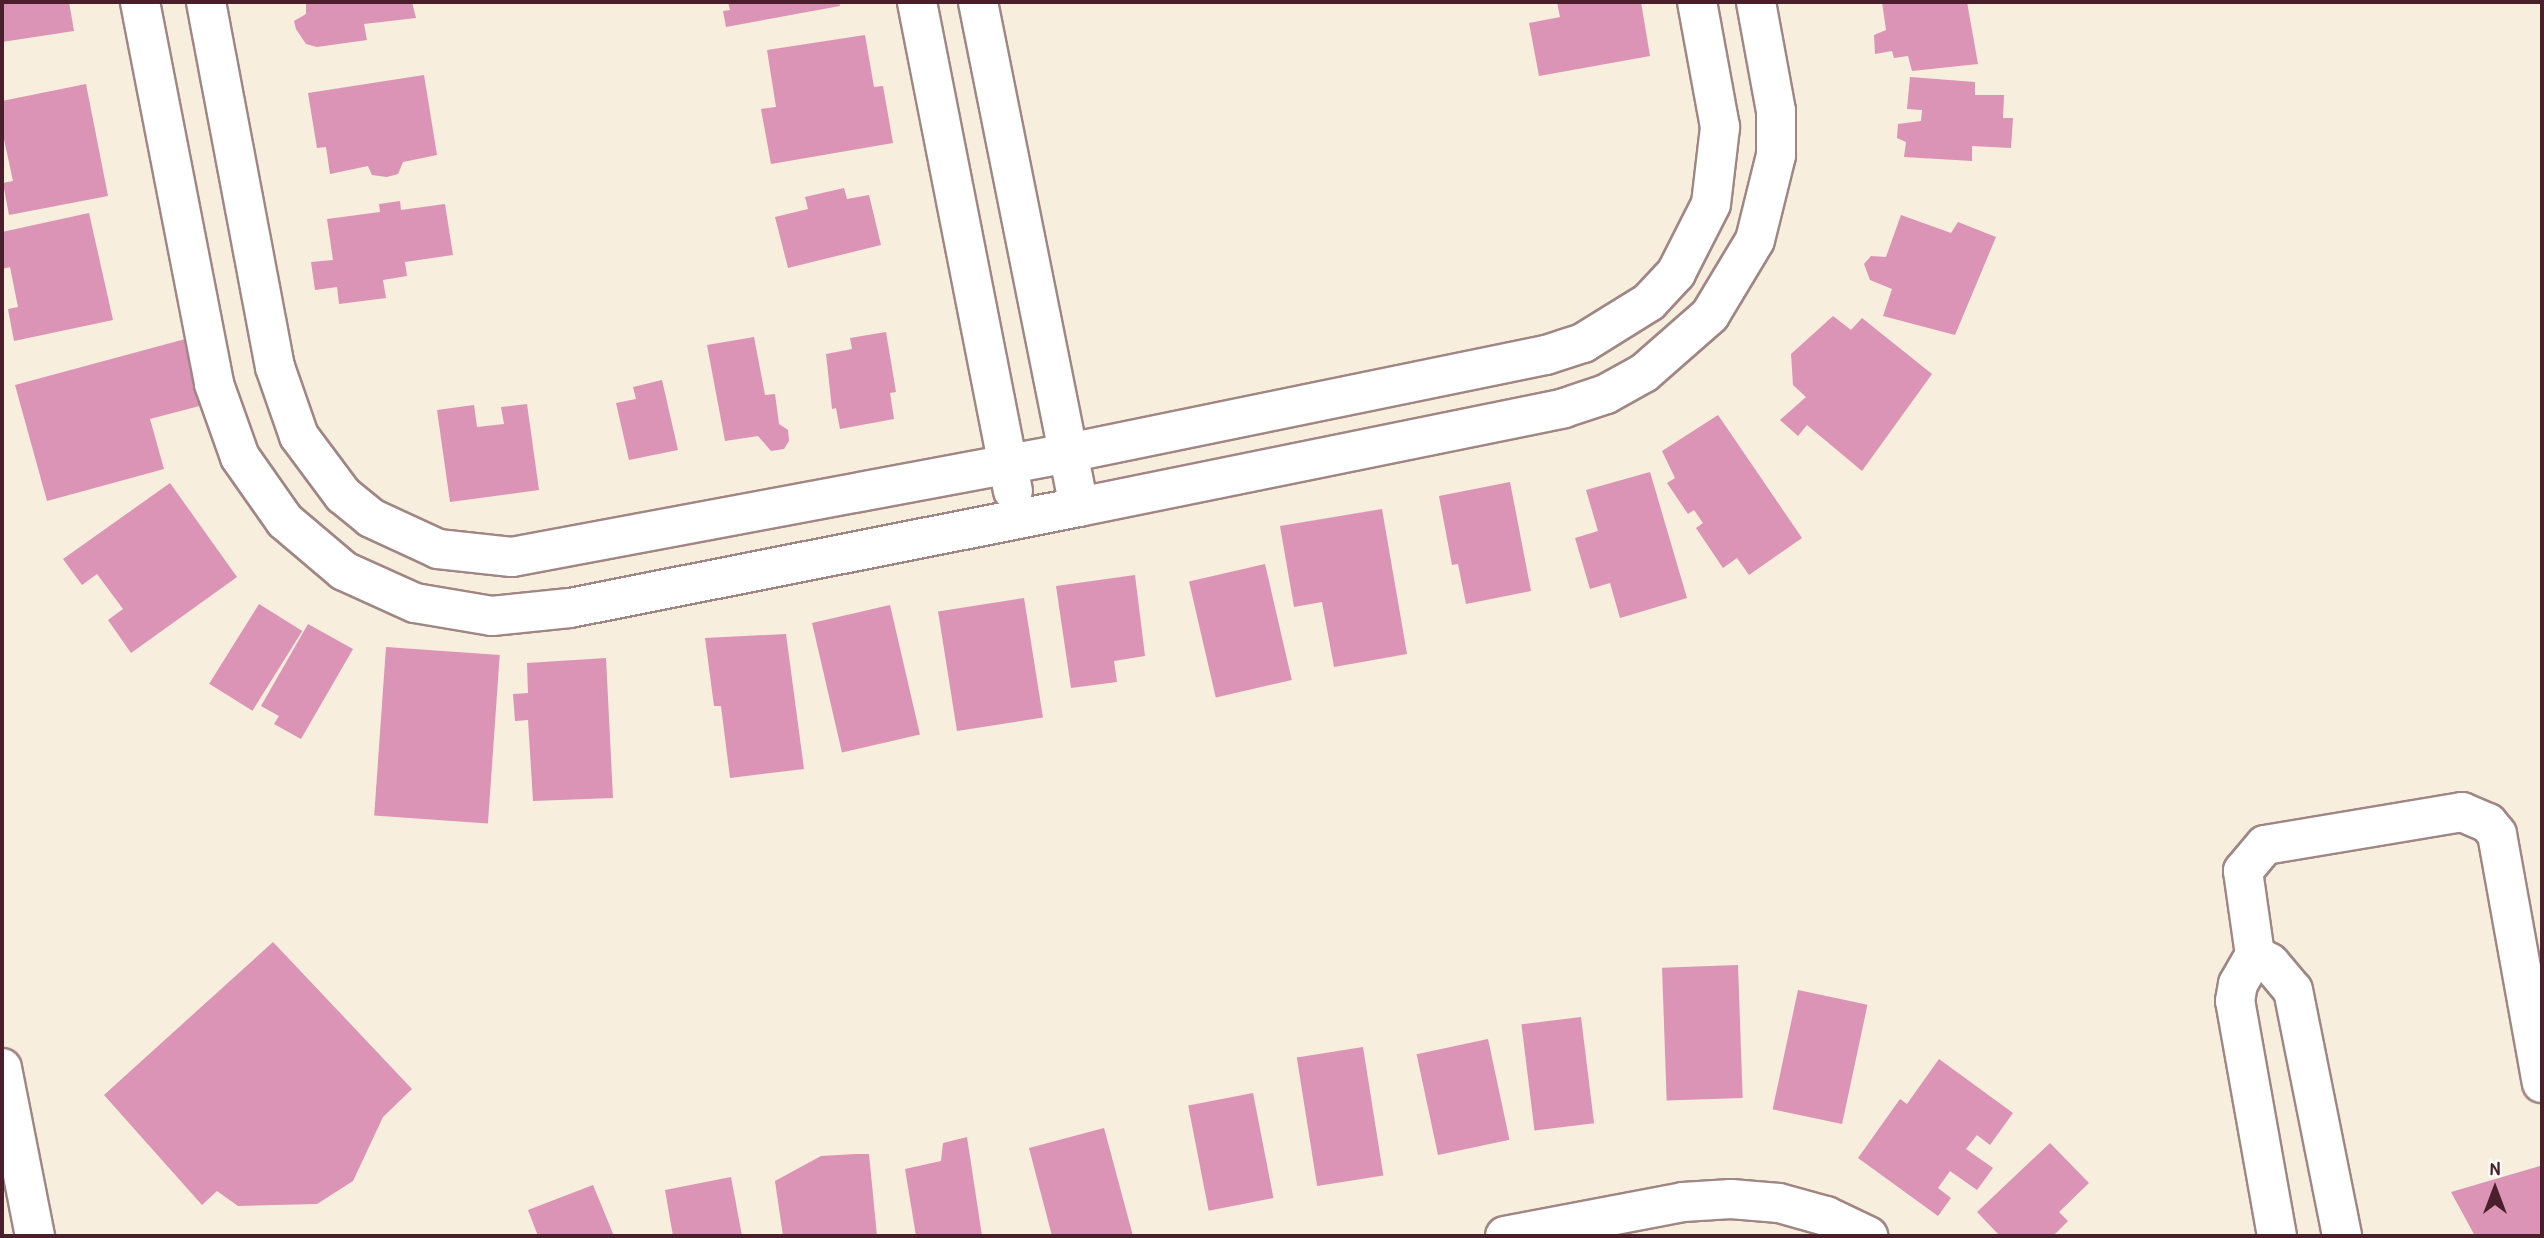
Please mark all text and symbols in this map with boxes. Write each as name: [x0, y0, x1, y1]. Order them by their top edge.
north arrow: [2460, 1154, 2530, 1224]
text: N: [2490, 1155, 2500, 1181]

